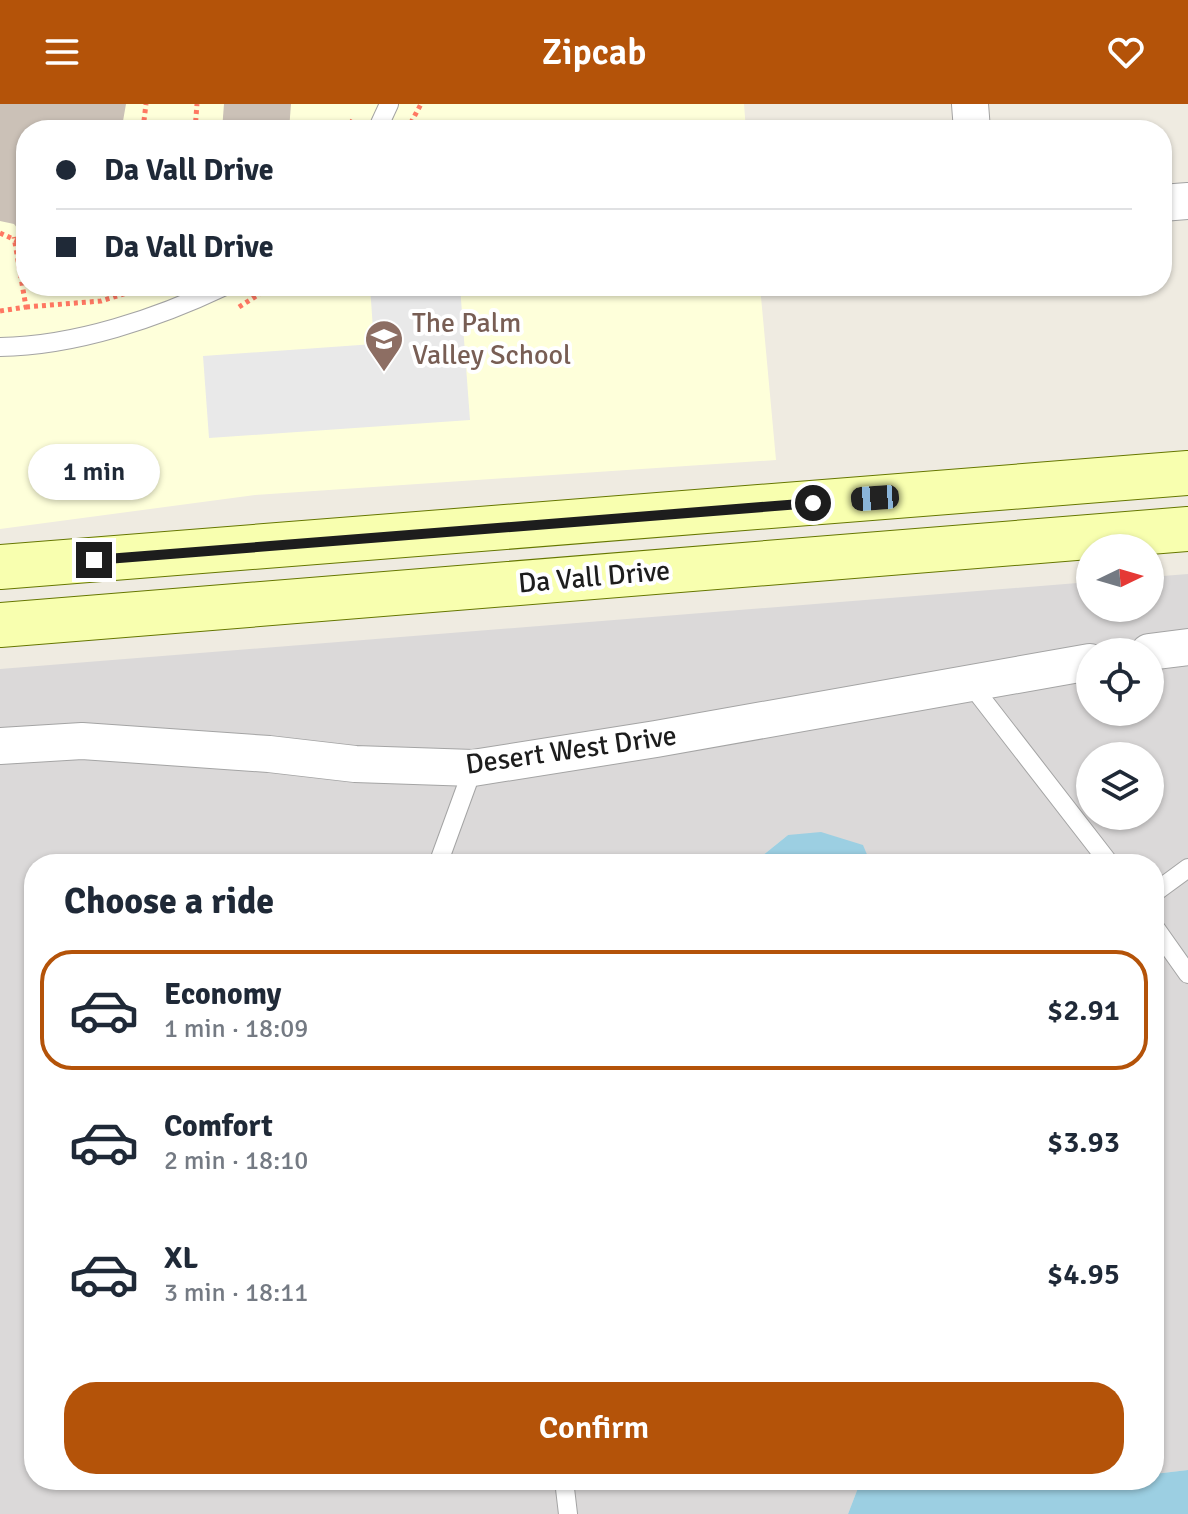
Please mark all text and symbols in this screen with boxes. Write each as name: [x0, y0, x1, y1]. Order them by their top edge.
icon: menu: [40, 30, 84, 74]
text: Zipcab: [542, 30, 646, 75]
icon: heart: [1104, 30, 1148, 74]
text: Da Vall Drive: [104, 152, 274, 189]
text: Da Vall Drive: [104, 229, 274, 266]
place label: The Palm Valley School: [412, 306, 571, 372]
school or university icon: The Palm Valley School: [363, 318, 405, 373]
callout: 1 min: [28, 444, 160, 500]
text: 1 min: [63, 456, 125, 488]
car: [850, 484, 900, 512]
route start: [795, 485, 831, 521]
north arrow: [1076, 534, 1164, 622]
map controls: [1076, 534, 1164, 830]
route end: [76, 542, 112, 578]
street label: Da Vall Drive: [517, 553, 671, 601]
button: locate: [1076, 638, 1164, 726]
street label: Desert West Drive: [463, 718, 679, 782]
button: layers: [1076, 742, 1164, 830]
text: Choose a ride: [64, 879, 274, 924]
icon: car: [68, 974, 140, 1046]
text: Economy: [164, 976, 281, 1013]
text: $2.91: [1047, 992, 1120, 1029]
text: 1 min · 18:09: [164, 1013, 308, 1045]
icon: car: [68, 1106, 140, 1178]
text: Comfort: [164, 1108, 273, 1145]
text: $3.93: [1047, 1124, 1120, 1161]
text: 2 min · 18:10: [164, 1145, 308, 1177]
icon: car: [68, 1238, 140, 1310]
text: XL: [164, 1240, 198, 1277]
text: $4.95: [1047, 1256, 1120, 1293]
text: 3 min · 18:11: [164, 1277, 308, 1309]
button: Confirm: [64, 1382, 1124, 1474]

